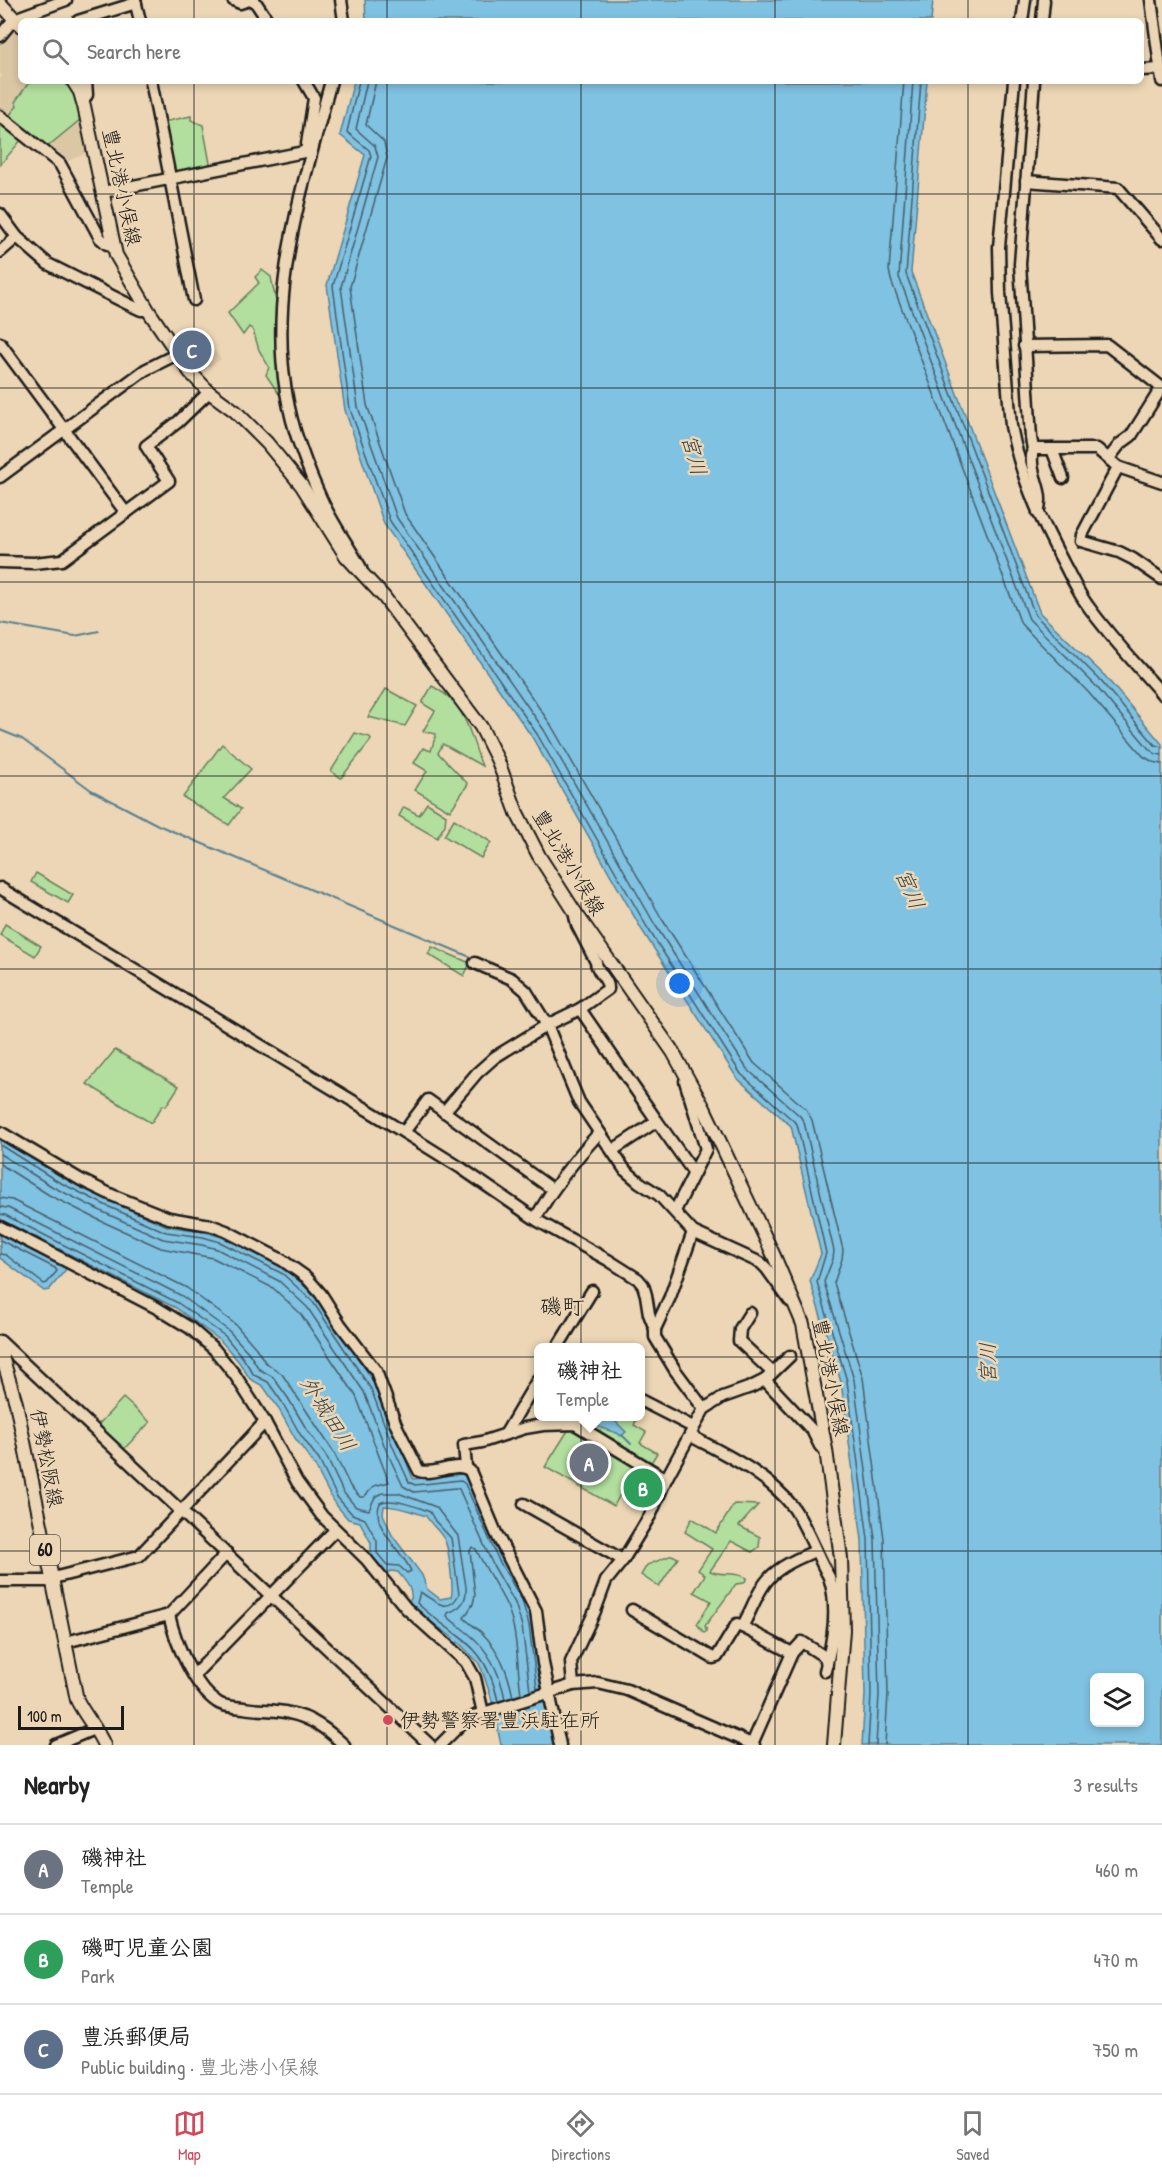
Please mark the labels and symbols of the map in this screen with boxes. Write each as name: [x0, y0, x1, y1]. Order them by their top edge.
street label: 豊北港小俣線: [97, 125, 148, 248]
pin: C: [172, 328, 212, 372]
water label: 宮川: [675, 431, 714, 479]
street label: 豊北港小俣線: [527, 803, 612, 920]
water label: 宮川: [889, 864, 932, 914]
your location: [665, 969, 694, 998]
district label: 磯町: [540, 1291, 584, 1321]
street label: 豊北港小俣線: [807, 1315, 856, 1438]
water label: 宮川: [973, 1342, 1002, 1384]
water label: 外城田川: [294, 1370, 363, 1457]
street label: 伊勢松阪線: [25, 1406, 70, 1510]
pin: A: [570, 1440, 608, 1486]
pin: B: [624, 1466, 662, 1510]
road number: 60: [30, 1535, 60, 1565]
scale bar: [18, 1703, 124, 1730]
place label: 伊勢警察署豊浜駐在所: [400, 1706, 600, 1733]
marker: 伊勢警察署豊浜駐在所: [381, 1713, 395, 1727]

